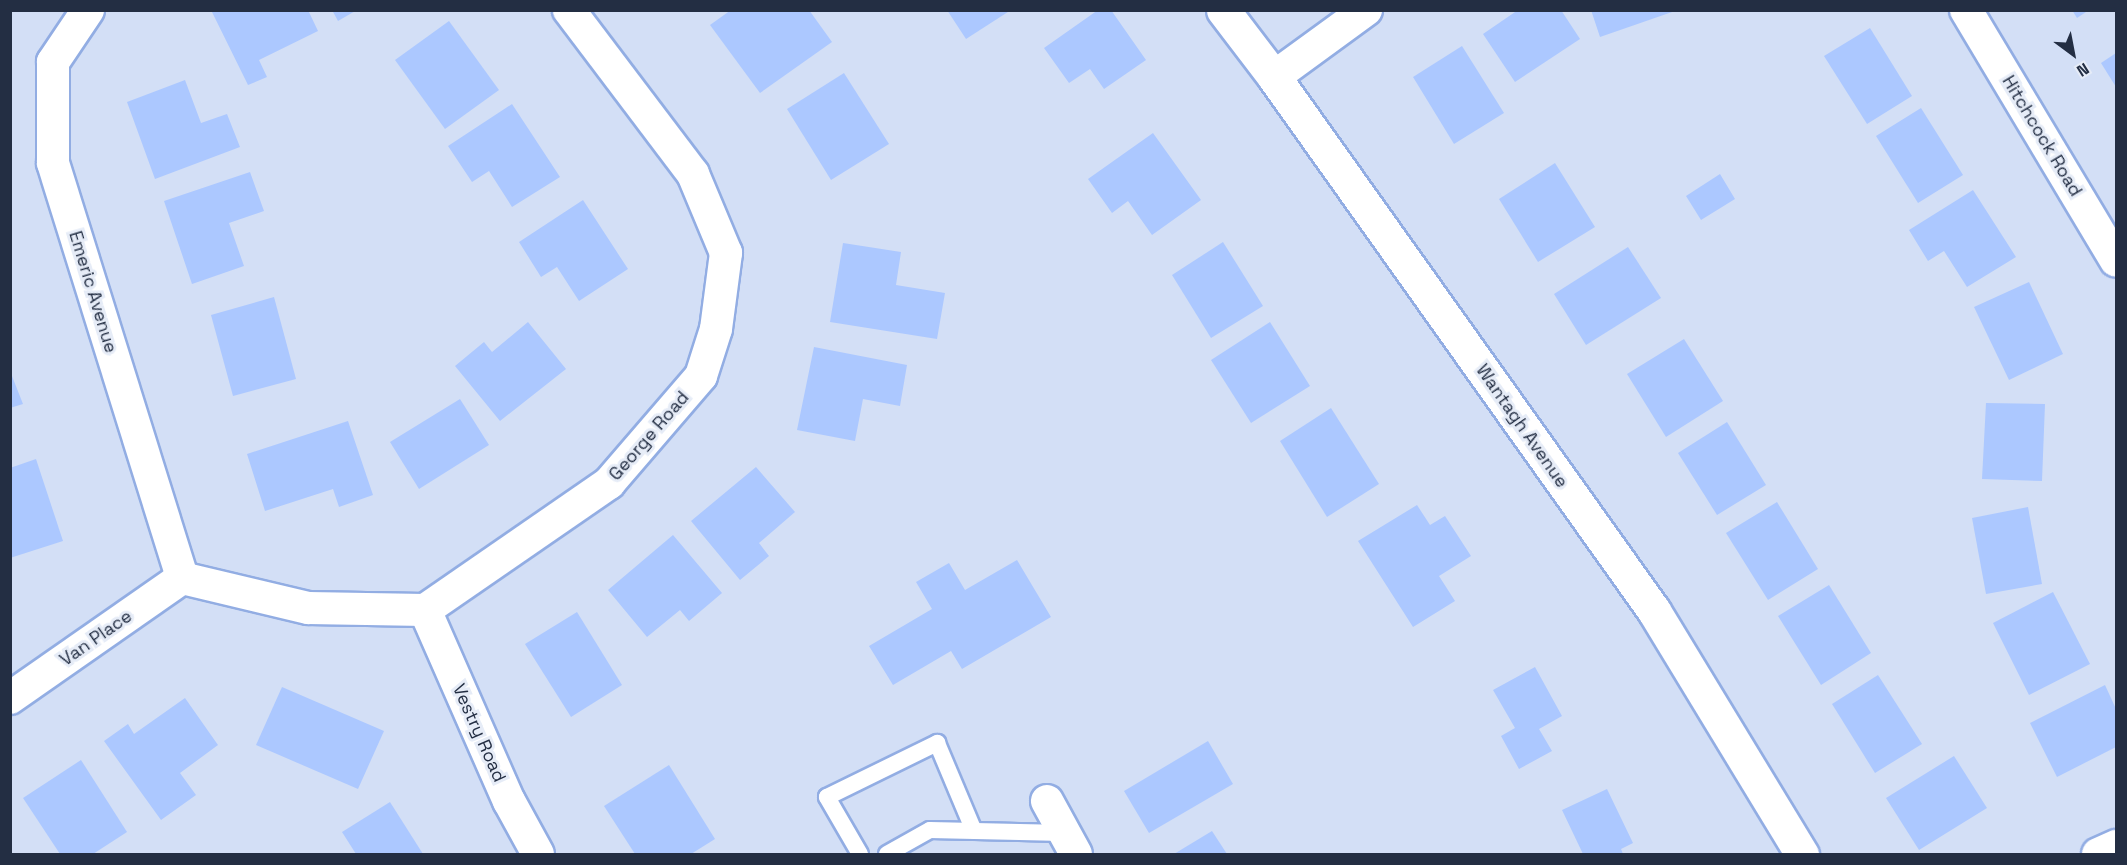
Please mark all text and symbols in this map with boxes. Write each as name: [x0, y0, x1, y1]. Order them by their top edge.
north arrow: [2043, 24, 2103, 84]
text: N: [2073, 58, 2093, 81]
street label: Hitchcock Road: [1997, 72, 2087, 200]
street label: Emeric Avenue: [64, 228, 122, 356]
street label: Wantagh Avenue: [1471, 360, 1573, 492]
street label: George Road: [604, 387, 694, 485]
street label: Van Place: [56, 605, 136, 671]
street label: Vestry Road: [448, 681, 510, 785]

